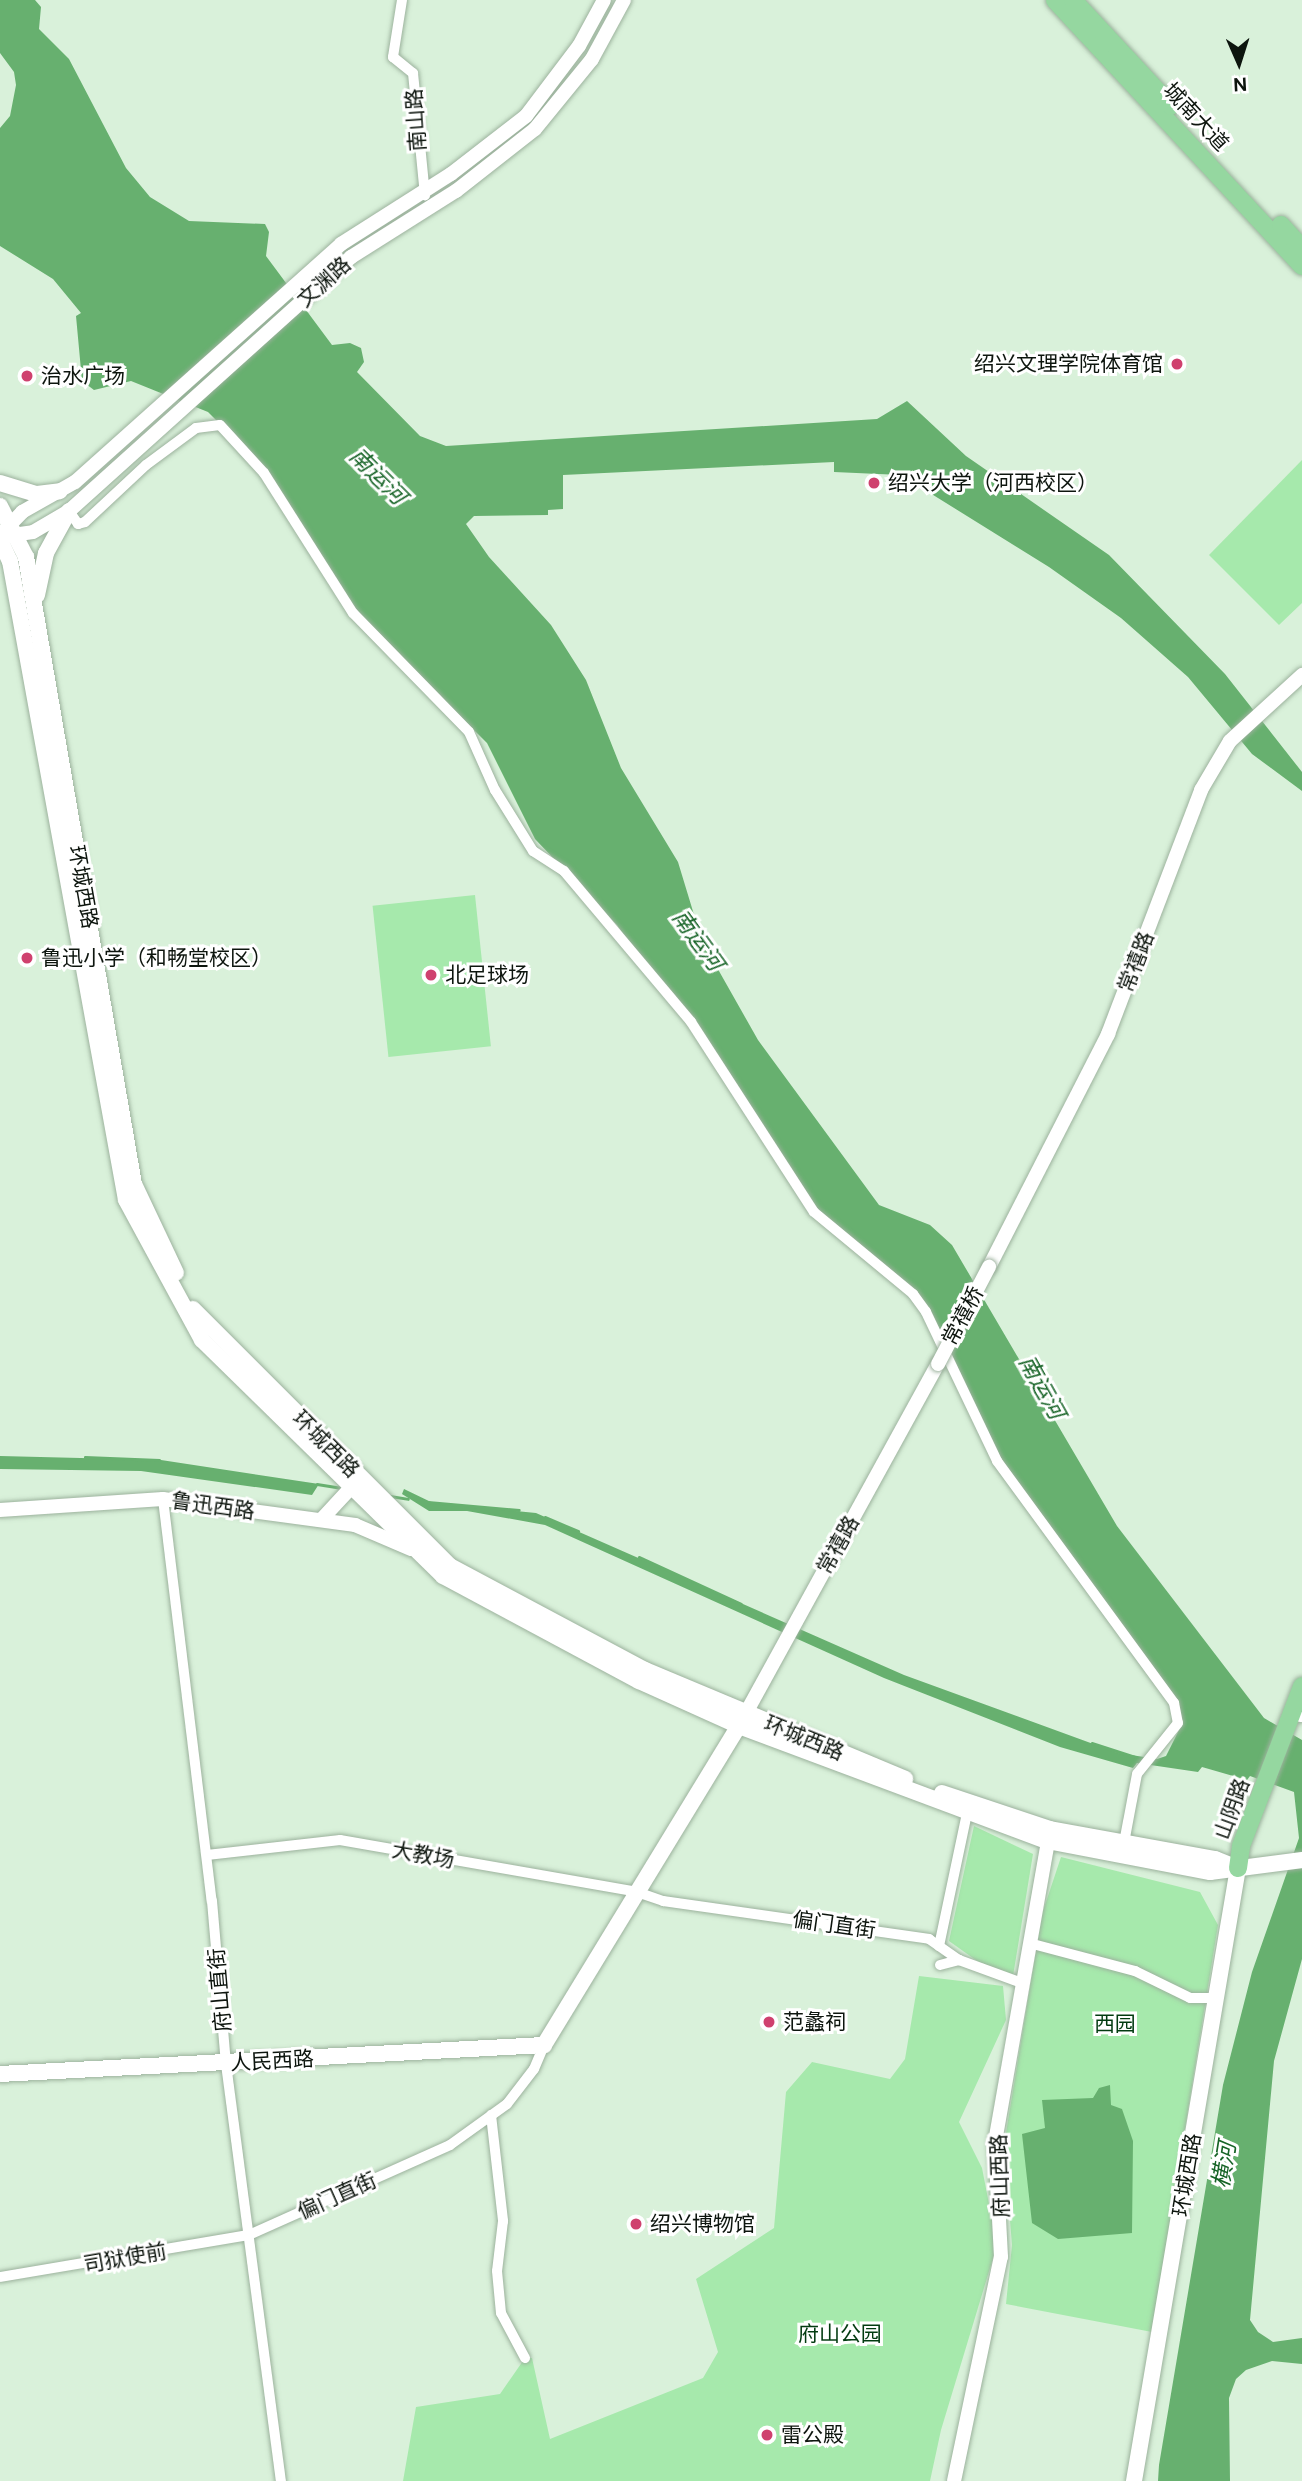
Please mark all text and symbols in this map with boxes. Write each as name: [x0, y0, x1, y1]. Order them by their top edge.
north arrow: [1204, 28, 1274, 98]
text: N: [1233, 72, 1248, 97]
street label: 城南大道: [1158, 78, 1234, 156]
street label: 南山路: [401, 88, 431, 152]
street label: 文渊路: [292, 252, 356, 312]
place label: 绍兴文理学院体育馆: [974, 351, 1163, 377]
marker: 绍兴文理学院体育馆: [1169, 356, 1185, 372]
place label: 治水广场: [41, 363, 125, 389]
marker: 治水广场: [19, 368, 35, 384]
water label: 南运河: [344, 442, 412, 510]
place label: 绍兴大学（河西校区）: [888, 470, 1098, 496]
marker: 绍兴大学（河西校区）: [866, 475, 882, 491]
street label: 环城西路: [63, 843, 103, 931]
water label: 南运河: [667, 904, 729, 976]
street label: 常禧路: [1113, 928, 1159, 996]
place label: 鲁迅小学（和畅堂校区）: [41, 945, 272, 971]
marker: 鲁迅小学（和畅堂校区）: [19, 950, 35, 966]
place label: 北足球场: [445, 962, 529, 988]
marker: 北足球场: [423, 967, 439, 983]
street label: 常禧桥: [937, 1282, 989, 1350]
water label: 南运河: [1013, 1350, 1071, 1424]
street label: 环城西路: [287, 1405, 365, 1483]
street label: 鲁迅西路: [170, 1488, 256, 1524]
street label: 常禧路: [812, 1511, 864, 1579]
street label: 环城西路: [760, 1711, 848, 1765]
street label: 山阴路: [1209, 1775, 1255, 1843]
street label: 大教场: [390, 1837, 456, 1873]
street label: 偏门直街: [791, 1907, 877, 1943]
street label: 府山直街: [204, 1947, 236, 2033]
place label: 范蠡祠: [783, 2009, 846, 2035]
park label: 西园: [1094, 2011, 1136, 2037]
marker: 范蠡祠: [761, 2014, 777, 2030]
street label: 人民西路: [229, 2046, 315, 2076]
street label: 环城西路: [1168, 2132, 1206, 2218]
street label: 府山西路: [986, 2134, 1014, 2218]
water label: 横河: [1207, 2140, 1241, 2190]
street label: 偏门直街: [294, 2167, 380, 2225]
place label: 绍兴博物馆: [650, 2211, 755, 2237]
marker: 绍兴博物馆: [628, 2216, 644, 2232]
street label: 司狱使前: [81, 2238, 169, 2278]
park label: 府山公园: [798, 2321, 882, 2347]
place label: 雷公殿: [781, 2422, 844, 2448]
marker: 雷公殿: [759, 2427, 775, 2443]

